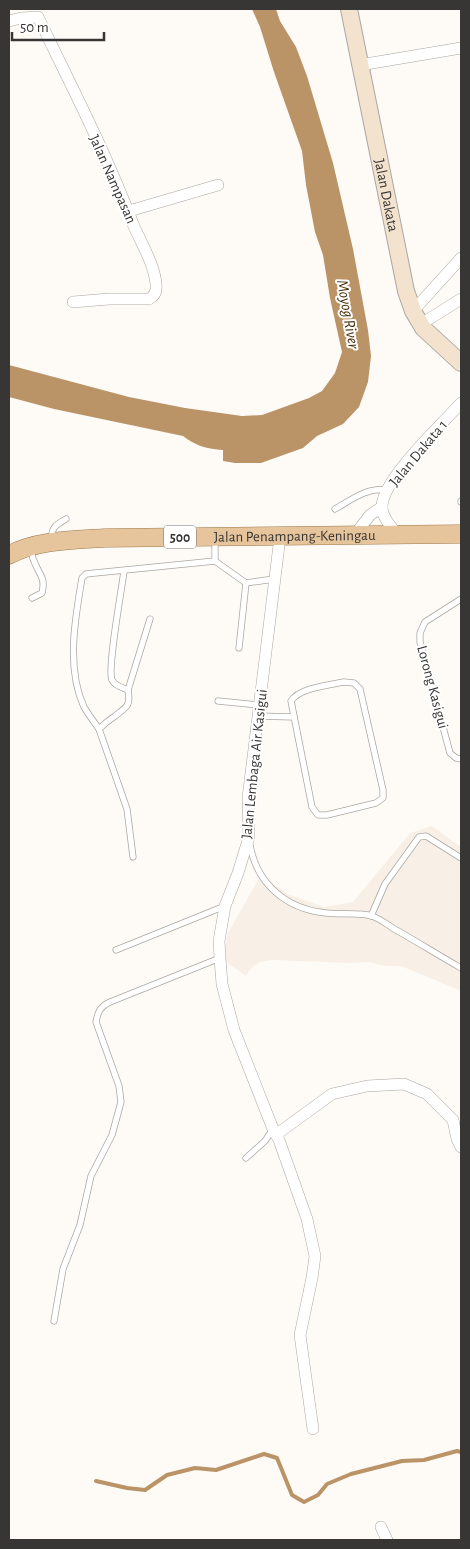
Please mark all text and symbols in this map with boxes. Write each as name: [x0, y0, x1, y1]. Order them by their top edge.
scale bar: [12, 10, 105, 42]
text: 50 m: [20, 20, 49, 35]
street label: Jalan Nampasan: [86, 133, 139, 226]
street label: Jalan Dakata: [371, 158, 401, 233]
water label: Moyog River: [334, 278, 362, 351]
street label: Jalan Dakata 1: [386, 417, 450, 489]
road number: 500: [164, 526, 196, 548]
street label: Jalan Penampang-Keningau: [214, 528, 376, 545]
street label: Lorong Kasigui: [414, 644, 451, 730]
street label: Jalan Lembaga Air Kasigui: [239, 688, 270, 840]

